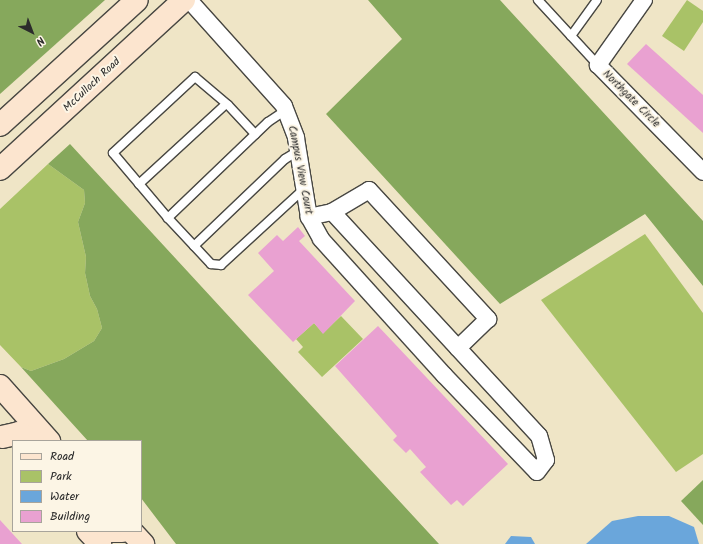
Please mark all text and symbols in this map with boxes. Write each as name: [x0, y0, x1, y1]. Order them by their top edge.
north arrow: [12, 12, 52, 52]
text: N: [31, 32, 49, 50]
street label: McCulloch Road: [61, 55, 123, 115]
street label: Northgate Circle: [600, 68, 662, 130]
street label: Campus View Court: [285, 124, 315, 216]
legend: [12, 440, 142, 532]
text: Road: [50, 447, 74, 466]
text: Park: [50, 467, 72, 486]
text: Water: [50, 487, 79, 506]
text: Building: [50, 507, 90, 526]

